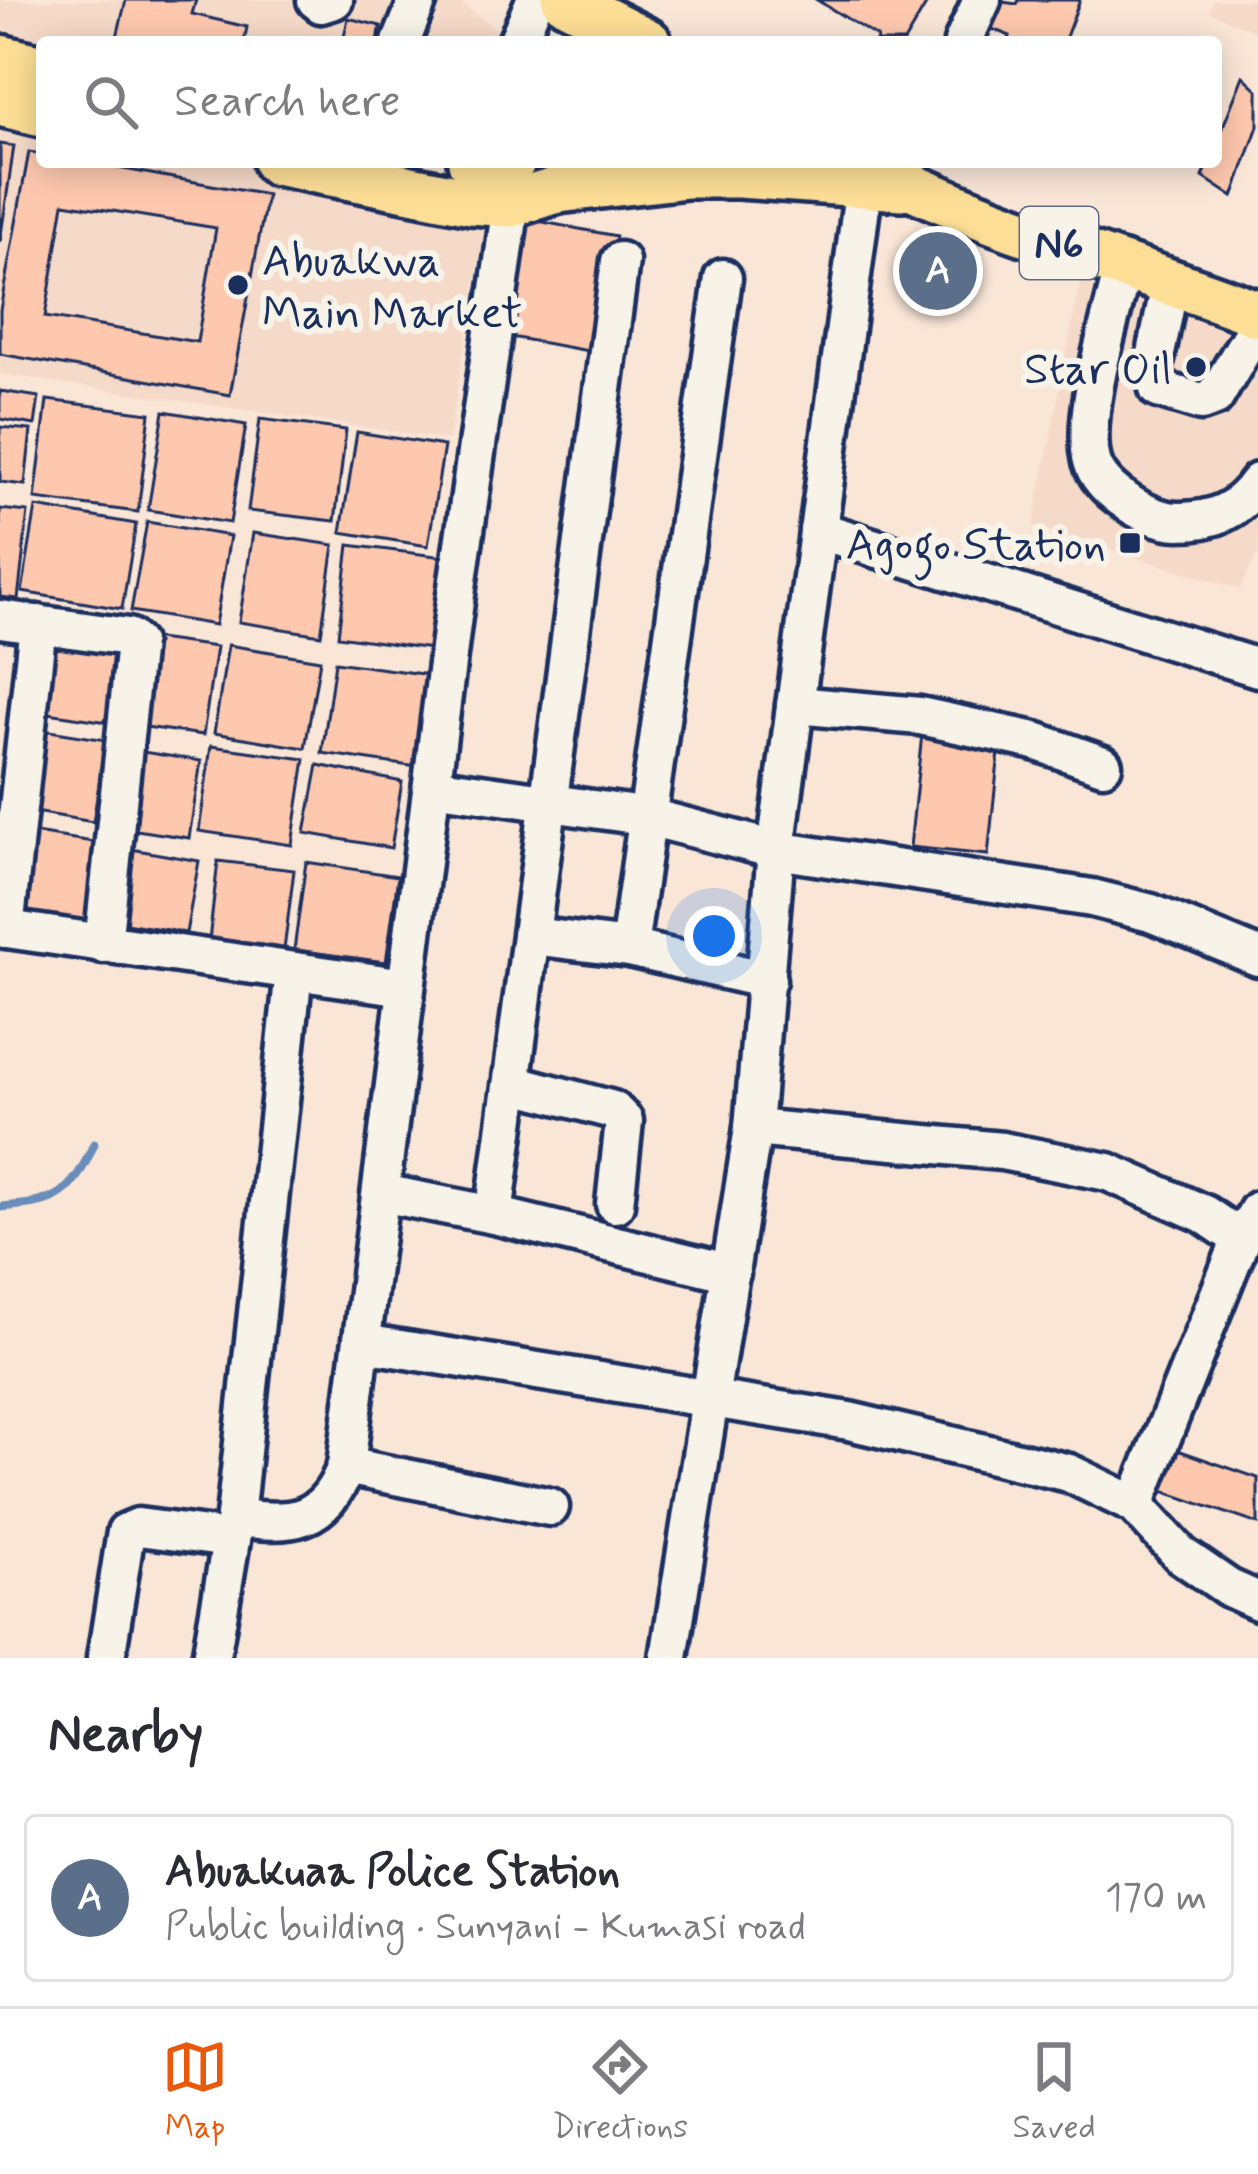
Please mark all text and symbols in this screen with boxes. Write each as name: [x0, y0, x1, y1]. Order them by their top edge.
search box: [36, 36, 1222, 168]
icon: search: [78, 69, 144, 135]
text: Search here: [174, 73, 401, 132]
road number: N6: [1020, 207, 1098, 279]
pin: A: [899, 226, 977, 316]
place label: Abuakwa Main Market: [262, 233, 522, 344]
marker: Abuakwa Main Market: [225, 272, 251, 298]
place label: Star Oil: [1024, 341, 1172, 400]
marker: Star Oil: [1183, 354, 1209, 380]
place label: Agogo Station: [846, 517, 1106, 581]
marker: Agogo Station: [1117, 530, 1143, 556]
your location: [684, 906, 744, 966]
text: Nearby: [48, 1703, 203, 1769]
text: Abuakuaa Police Station: [165, 1843, 620, 1902]
text: A: [77, 1873, 103, 1924]
text: 170 m: [1105, 1873, 1207, 1924]
text: Public building · Sunyani - Kumasi road: [165, 1902, 806, 1953]
tab: Map: [162, 2034, 228, 2150]
tab: Directions: [552, 2034, 688, 2150]
tab: Saved: [1012, 2034, 1096, 2150]

